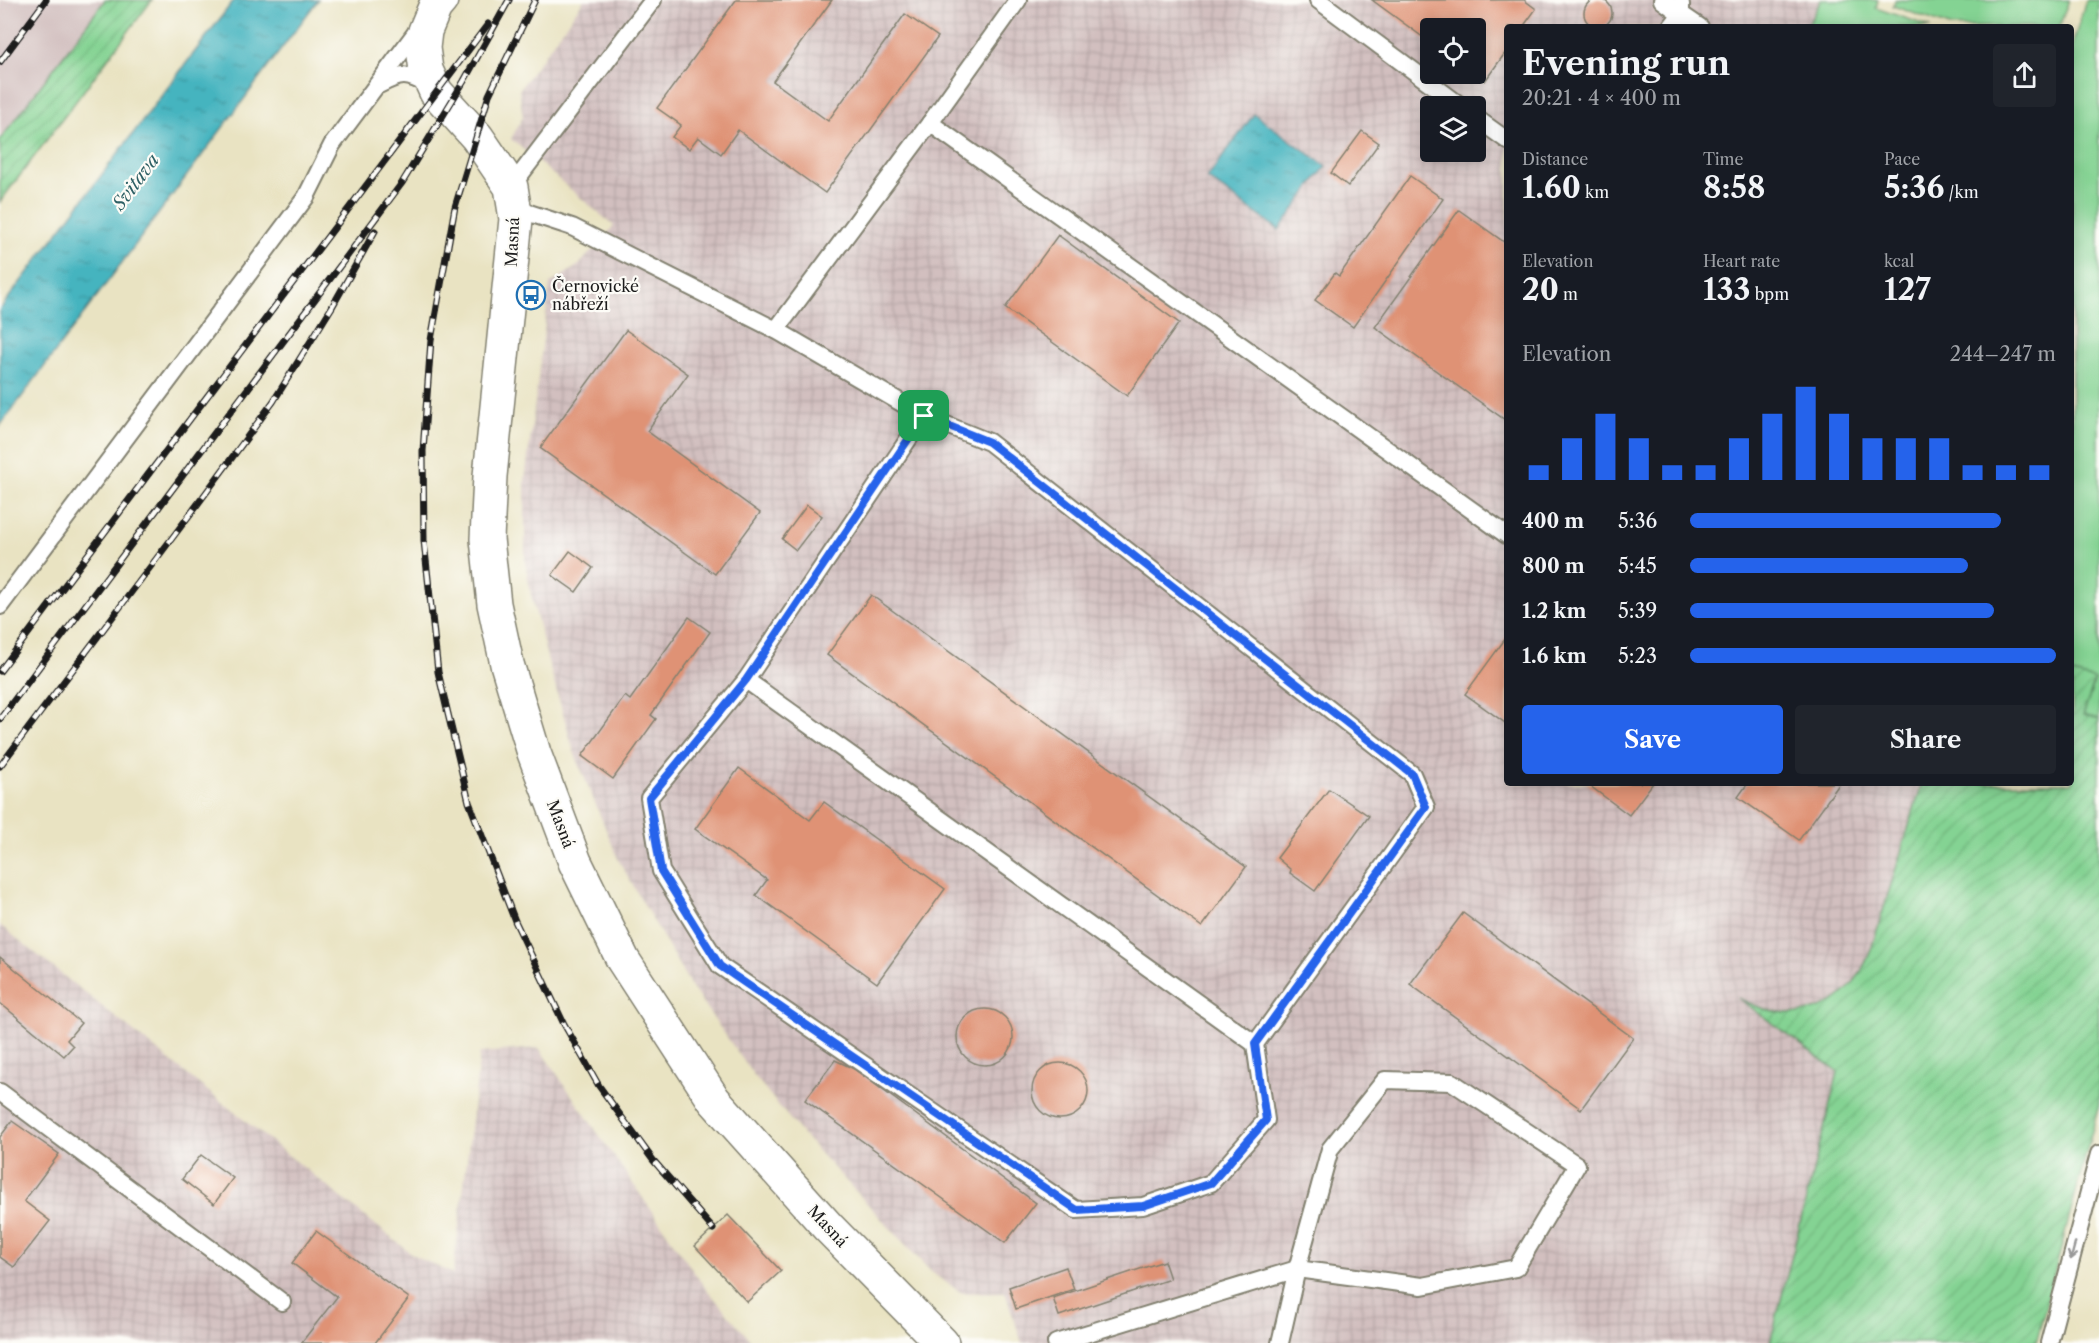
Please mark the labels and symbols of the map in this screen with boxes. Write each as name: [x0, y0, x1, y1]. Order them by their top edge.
water label: Svitava: [107, 150, 164, 215]
street label: Masná: [501, 216, 523, 267]
place label: Černovické nábřeží: [552, 275, 639, 314]
bus stop icon: Černovické nábřeží: [515, 279, 547, 311]
pin: [898, 390, 949, 441]
street label: Masná: [543, 797, 579, 851]
street label: Masná: [804, 1201, 853, 1251]
one-way arrow: [2067, 1241, 2079, 1260]

